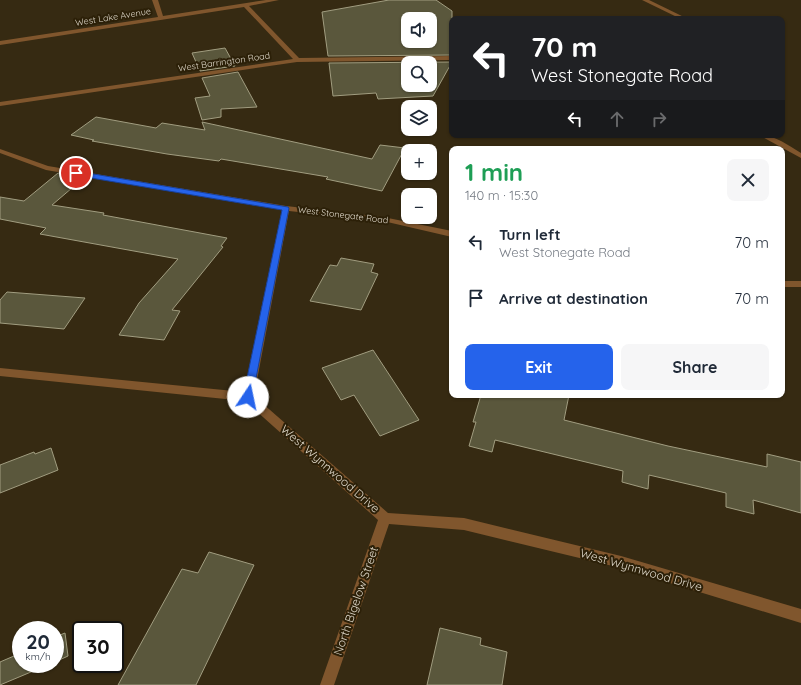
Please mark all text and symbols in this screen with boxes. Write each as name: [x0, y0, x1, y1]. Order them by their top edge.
street label: West Lake Avenue: [74, 5, 152, 28]
map controls: [401, 12, 437, 224]
button: sound: [401, 12, 437, 48]
text: 70 m: [531, 29, 597, 64]
icon: left: [465, 32, 517, 84]
street label: West Barrington Road: [177, 50, 271, 73]
button: search: [401, 56, 437, 92]
text: West Stonegate Road: [531, 64, 713, 87]
button: layers: [401, 100, 437, 136]
icon: left: [564, 108, 586, 130]
icon: ahead: [606, 108, 628, 130]
icon: right: [648, 108, 670, 130]
button: +: [401, 144, 437, 180]
pin: [59, 156, 93, 190]
text: 1 min: [465, 157, 523, 187]
button: close: [727, 159, 769, 201]
icon: arrive: [65, 162, 87, 184]
text: 140 m · 15:30: [465, 187, 538, 203]
button: −: [401, 188, 437, 224]
street label: West Stonegate Road: [297, 203, 389, 226]
text: Turn left: [499, 225, 561, 244]
icon: left: [465, 231, 487, 253]
text: 70 m: [735, 233, 769, 252]
text: West Stonegate Road: [499, 244, 630, 260]
icon: arrive: [465, 287, 487, 309]
text: Arrive at destination: [499, 289, 648, 308]
text: 70 m: [735, 289, 769, 308]
button: Exit: [465, 344, 613, 390]
button: Share: [621, 344, 769, 390]
position arrow: [227, 376, 269, 418]
street label: West Wynnwood Drive: [278, 421, 383, 516]
street label: North Bigelow Street: [330, 544, 381, 657]
street label: West Wynnwood Drive: [578, 545, 704, 594]
speed limit sign: 30: [72, 621, 124, 673]
text: 20: [26, 629, 50, 654]
text: km/h: [25, 650, 51, 663]

